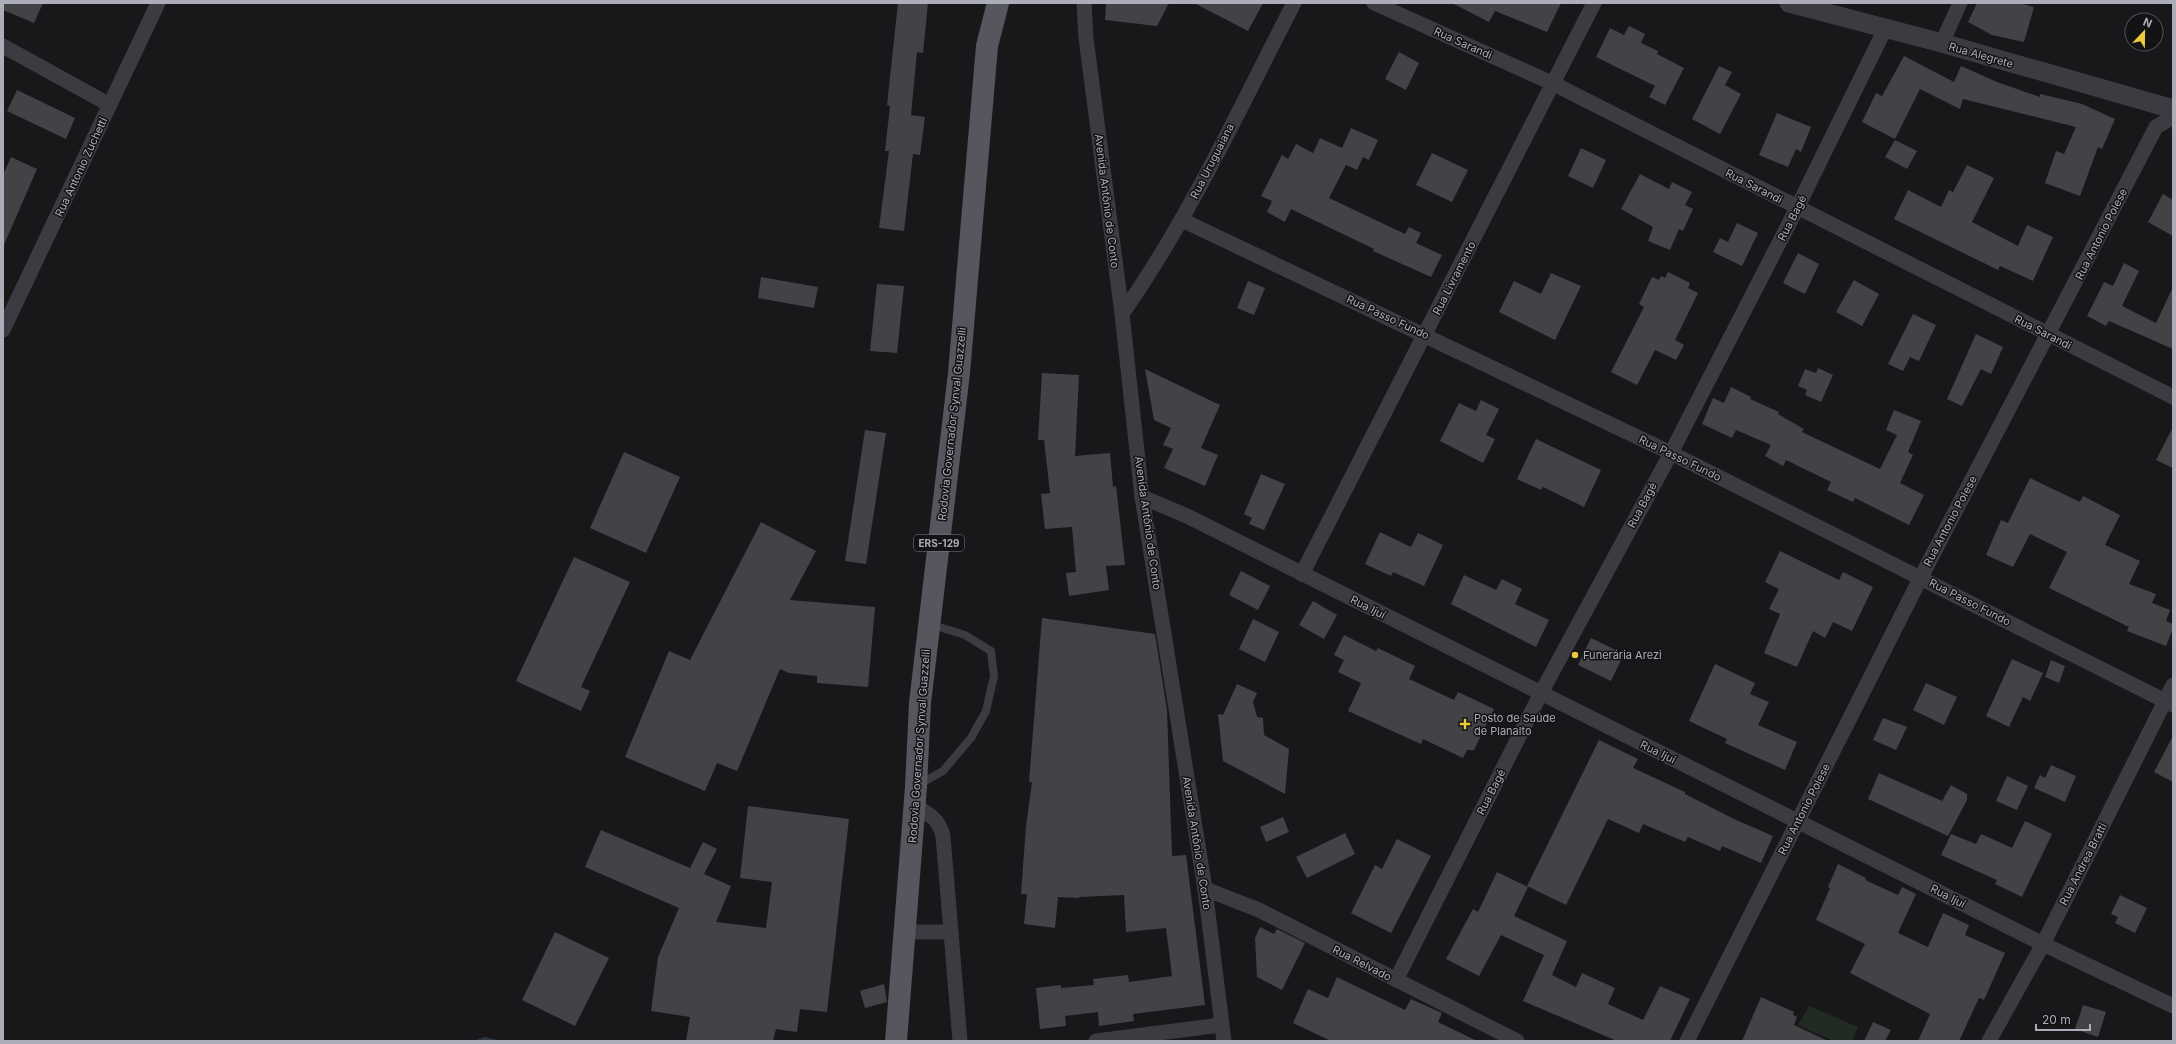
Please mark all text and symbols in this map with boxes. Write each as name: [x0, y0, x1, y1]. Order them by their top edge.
north arrow: [2124, 12, 2164, 52]
text: N: [2141, 15, 2154, 31]
street label: Rua Sarandi: [1432, 24, 1494, 62]
street label: Rua Alegrete: [1947, 39, 2015, 71]
street label: Rua Antonio Zuchetti: [52, 115, 110, 219]
street label: Rua Uruguaiana: [1187, 121, 1237, 201]
street label: Avenida Antônio de Conto: [1092, 133, 1122, 269]
street label: Rua Sarandi: [1723, 166, 1785, 206]
street label: Rua Antonio Polese: [2072, 186, 2130, 282]
street label: Rua Bagé: [1775, 193, 1809, 243]
street label: Rua Livramento: [1429, 238, 1479, 317]
street label: Rua Passo Fundo: [1344, 292, 1432, 342]
street label: Rua Sarandi: [2012, 312, 2074, 352]
street label: Rodovia Governador Synval Guazzelli: [935, 327, 969, 521]
street label: Rua Passo Fundo: [1637, 432, 1724, 484]
street label: Avenida Antônio de Conto: [1132, 455, 1164, 591]
street label: Rua Antonio Polese: [1920, 473, 1980, 569]
street label: Rua Bagé: [1624, 480, 1660, 530]
road number: ERS-129: [914, 535, 964, 551]
street label: Rua Passo Fundo: [1927, 575, 2014, 629]
street label: Rua Ijuí: [1348, 592, 1388, 622]
place label: Funerária Arezi: [1583, 648, 1662, 662]
street label: Rodovia Governador Synval Guazzelli: [905, 649, 933, 843]
marker: Funerária Arezi: [1570, 650, 1580, 660]
place label: Posto de Saúde de Planalto: [1474, 711, 1556, 738]
marker: Posto de Saúde de Planalto: [1459, 718, 1471, 730]
street label: Rua Ijuí: [1638, 737, 1678, 767]
street label: Rua Antonio Polese: [1775, 761, 1833, 857]
street label: Rua Bagé: [1474, 767, 1508, 817]
street label: Avenida Antônio de Conto: [1180, 775, 1215, 911]
street label: Rua Andrea Bratti: [2056, 820, 2110, 908]
street label: Rua Ijuí: [1928, 881, 1968, 911]
street label: Rua Relvado: [1330, 942, 1394, 984]
scale bar: [2036, 1006, 2090, 1032]
text: 20 m: [2042, 1012, 2071, 1027]

